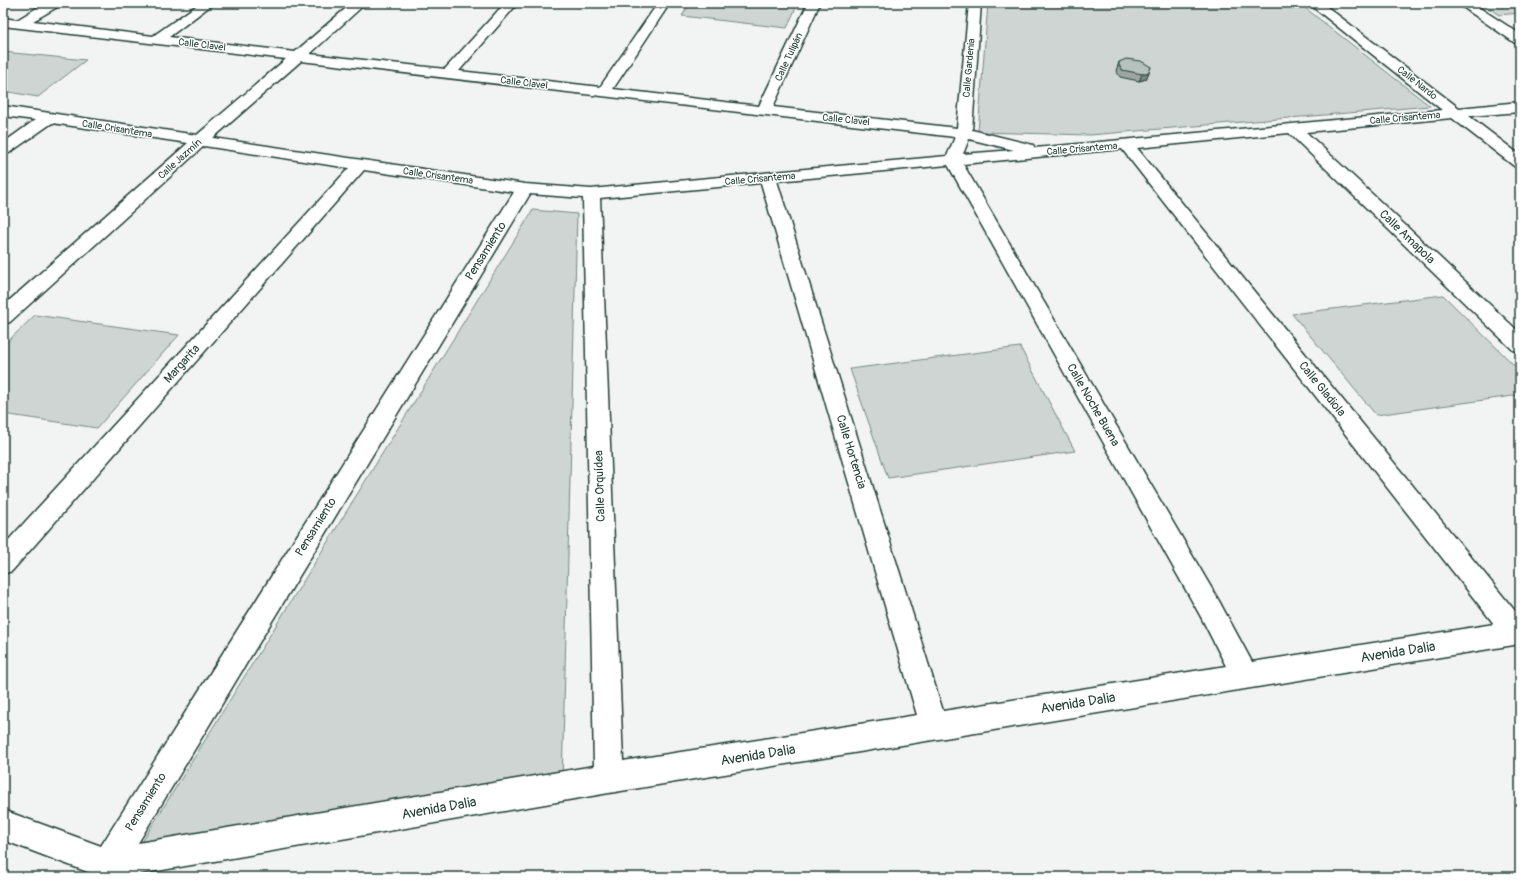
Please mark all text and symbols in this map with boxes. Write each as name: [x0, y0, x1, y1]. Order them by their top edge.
street label: Calle Tulipán: [773, 31, 806, 83]
street label: Calle Clavel: [178, 36, 226, 54]
street label: Calle Gardenia: [960, 38, 978, 98]
street label: Calle Nardo: [1395, 64, 1440, 103]
street label: Calle Clavel: [500, 74, 548, 92]
street label: Calle Crisantema: [1369, 109, 1441, 127]
street label: Calle Clavel: [822, 112, 870, 128]
street label: Calle Crisantema: [81, 118, 153, 141]
street label: Calle Jazmín: [156, 136, 205, 182]
street label: Calle Crisantema: [1046, 140, 1118, 158]
street label: Calle Crisantema: [402, 165, 474, 187]
street label: Calle Crisantema: [724, 170, 796, 188]
street label: Calle Amapola: [1376, 207, 1438, 268]
street label: Pensamiento: [462, 218, 510, 283]
street label: Margarita: [161, 341, 204, 386]
street label: Calle Gladiola: [1295, 358, 1349, 420]
street label: Calle Noche Buena: [1063, 361, 1123, 449]
street label: Calle Hortencia: [833, 413, 869, 491]
street label: Calle Orquídea: [591, 450, 609, 522]
street label: Pensamiento: [292, 494, 340, 559]
street label: Avenida Dalia: [1359, 638, 1437, 666]
street label: Avenida Dalia: [1039, 689, 1117, 717]
street label: Avenida Dalia: [719, 741, 797, 769]
street label: Pensamiento: [122, 769, 170, 834]
street label: Avenida Dalia: [400, 793, 478, 823]

